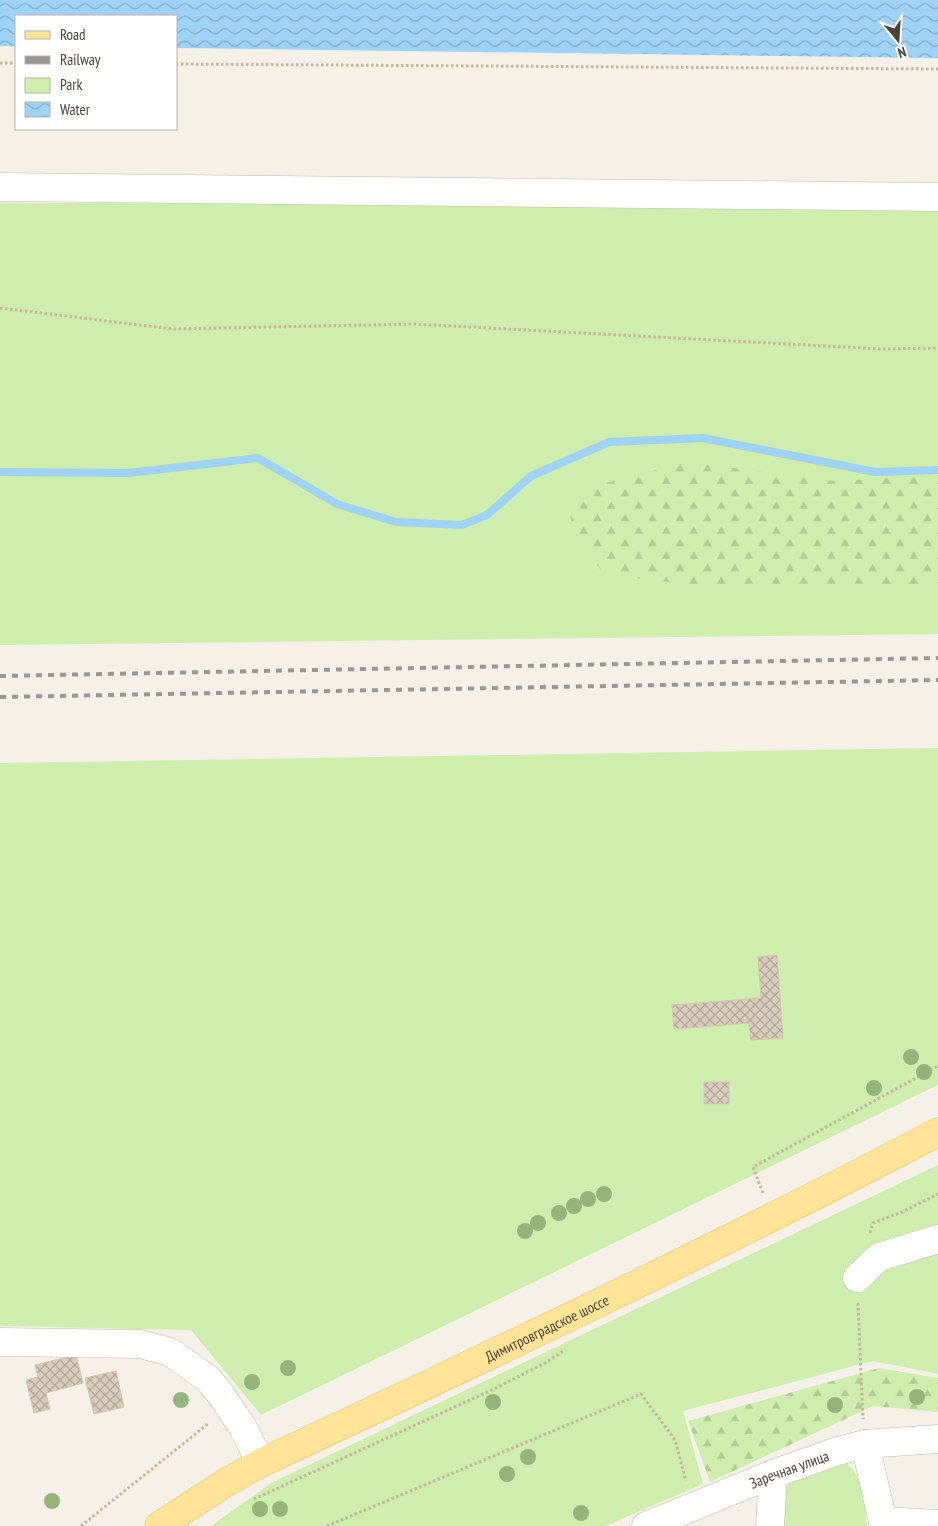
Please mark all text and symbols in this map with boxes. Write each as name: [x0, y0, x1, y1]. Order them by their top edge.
legend: [15, 15, 178, 130]
north arrow: [873, 15, 923, 65]
text: Road: [60, 25, 86, 44]
text: N: [896, 43, 908, 62]
text: Railway: [60, 50, 101, 69]
text: Park: [60, 75, 82, 94]
text: Water: [60, 100, 91, 119]
street label: Димитровградское шоссе: [482, 1290, 612, 1366]
street label: Заречная улица: [746, 1446, 831, 1492]

